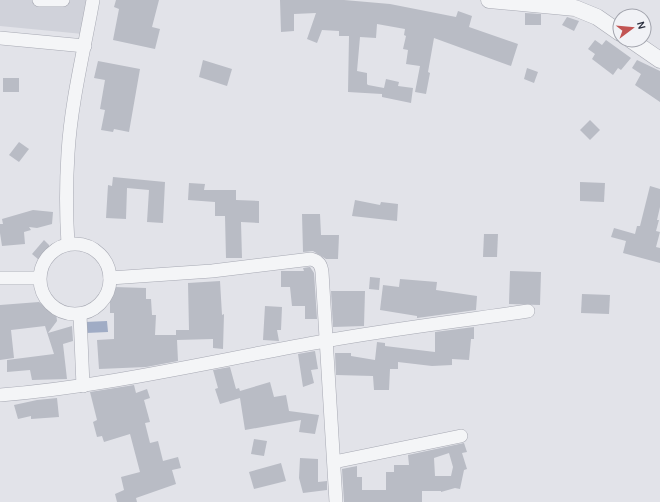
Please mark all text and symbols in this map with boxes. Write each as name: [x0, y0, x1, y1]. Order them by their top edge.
north arrow: [612, 8, 652, 48]
text: N: [634, 20, 648, 31]

